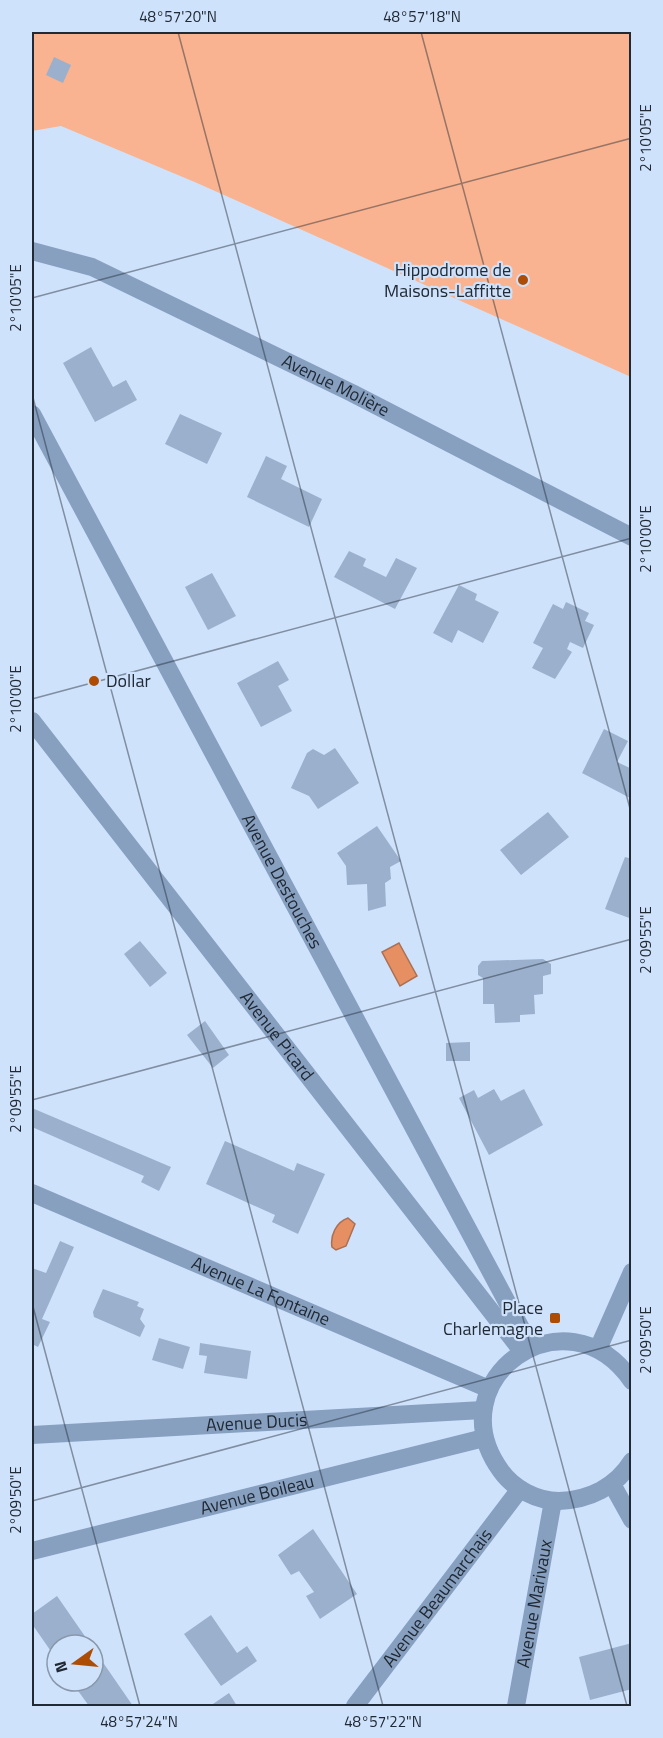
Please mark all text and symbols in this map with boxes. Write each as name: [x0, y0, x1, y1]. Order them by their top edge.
text: 48°57'20"N: [139, 5, 217, 28]
text: 48°57'18"N: [383, 5, 461, 28]
text: 2°10'05"E: [634, 104, 657, 172]
place label: Hippodrome de Maisons-Laffitte: [384, 256, 511, 304]
text: 2°10'05"E: [4, 264, 27, 332]
marker: Hippodrome de Maisons-Laffitte: [516, 273, 530, 287]
street label: Avenue Molière: [277, 347, 394, 423]
text: 2°10'00"E: [634, 505, 657, 573]
text: 2°10'00"E: [4, 665, 27, 733]
place label: Dollar: [106, 667, 151, 694]
marker: Dollar: [87, 674, 101, 688]
street label: Avenue Destouches: [235, 809, 330, 954]
text: 2°09'55"E: [634, 906, 657, 974]
street label: Avenue Picard: [234, 985, 321, 1086]
text: 2°09'55"E: [4, 1065, 27, 1133]
street label: Avenue La Fontaine: [188, 1249, 335, 1332]
place label: Place Charlemagne: [443, 1294, 543, 1342]
text: 2°09'50"E: [634, 1306, 657, 1374]
marker: Place Charlemagne: [548, 1311, 562, 1325]
street label: Avenue Ducis: [205, 1406, 308, 1438]
text: 2°09'50"E: [4, 1466, 27, 1534]
street label: Avenue Boileau: [197, 1467, 317, 1521]
street label: Avenue Beaumarchais: [375, 1522, 499, 1673]
street label: Avenue Marivaux: [509, 1537, 559, 1670]
north arrow: [45, 1633, 105, 1693]
text: N: [47, 1658, 74, 1675]
text: 48°57'24"N: [100, 1710, 178, 1733]
text: 48°57'22"N: [344, 1710, 422, 1733]

